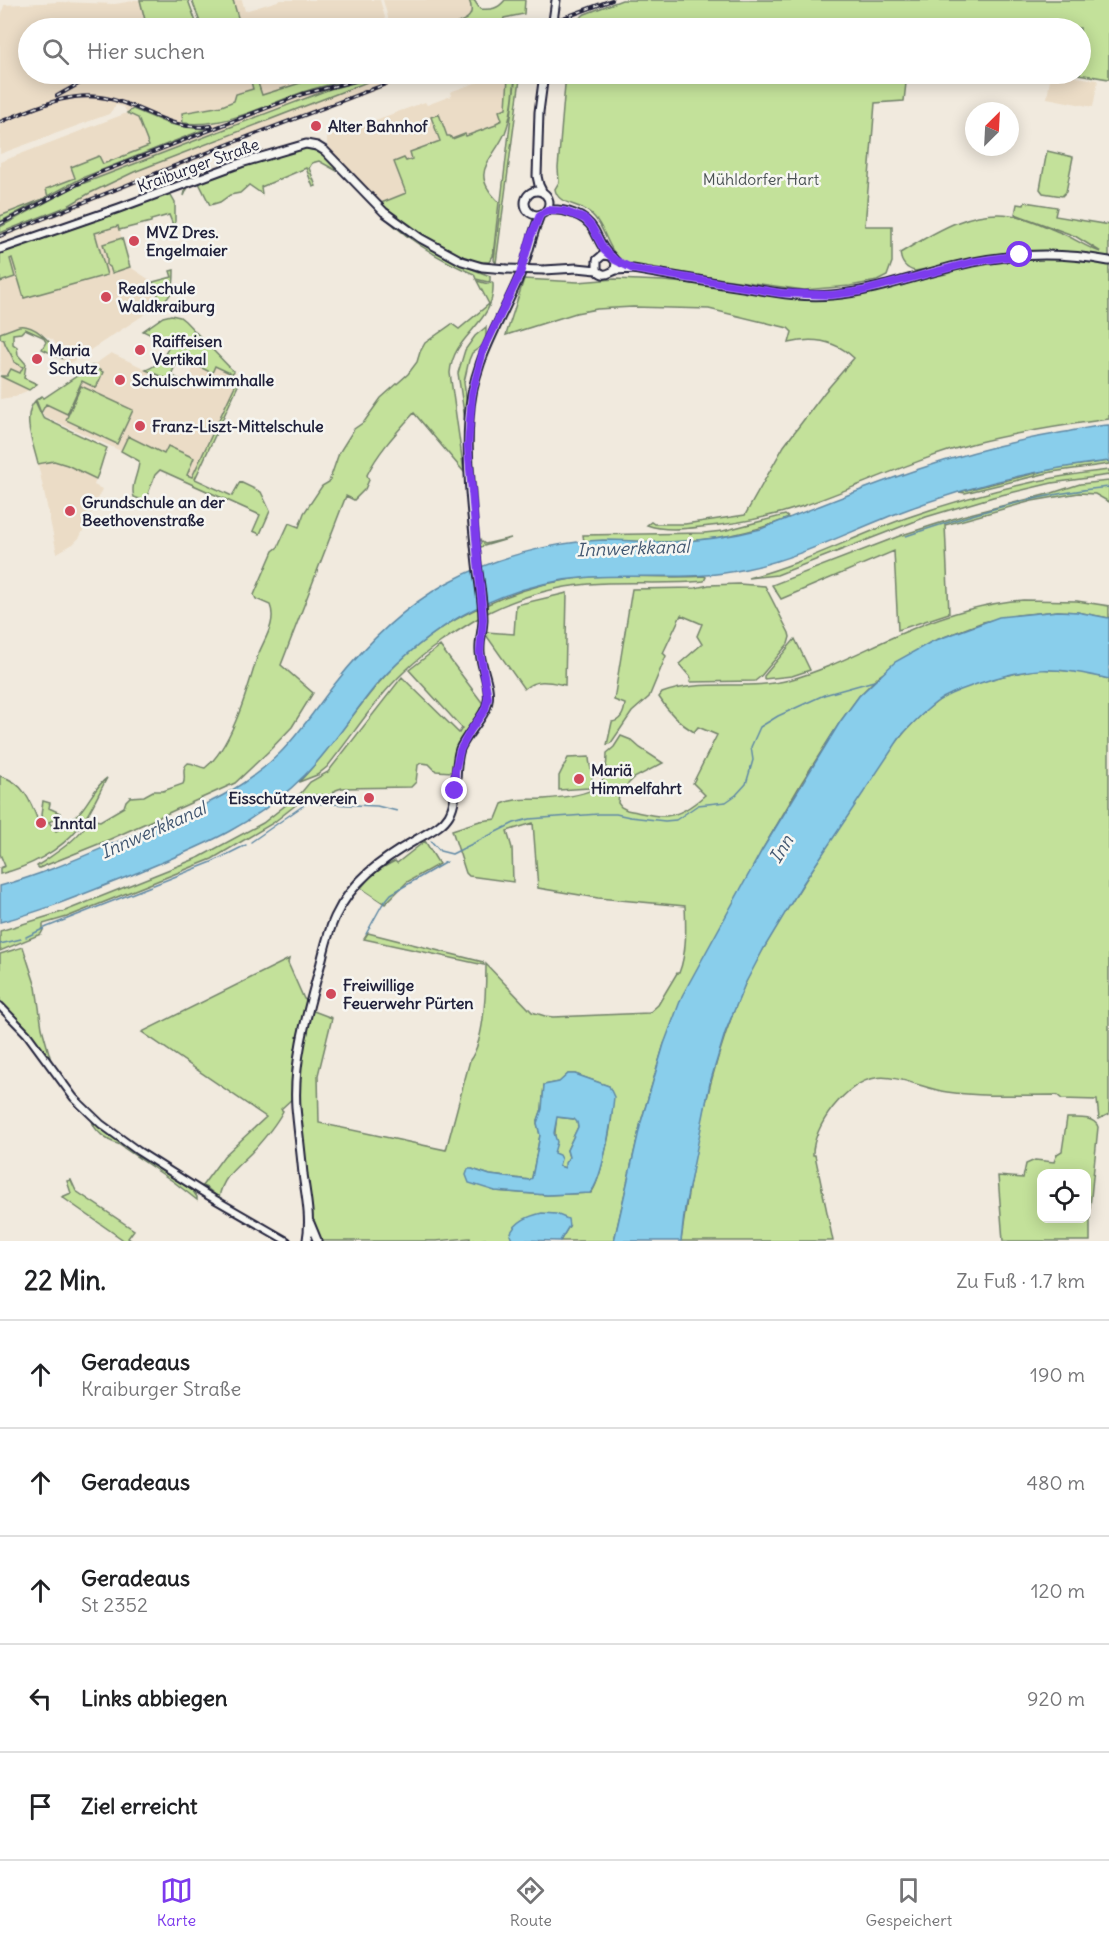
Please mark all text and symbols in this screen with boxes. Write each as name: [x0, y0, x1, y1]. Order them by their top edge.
search box: [18, 18, 1091, 84]
icon: search: [39, 35, 72, 68]
text: Hier suchen: [87, 37, 205, 65]
north arrow: [965, 102, 1019, 156]
place label: Alter Bahnhof: [328, 116, 428, 136]
marker: Alter Bahnhof: [309, 119, 323, 133]
street label: Kraiburger Straße: [134, 134, 262, 196]
park label: Mühldorfer Hart: [703, 169, 820, 189]
place label: MVZ Dres. Engelmaier: [146, 222, 228, 261]
marker: MVZ Dres. Engelmaier: [127, 234, 141, 248]
route start: [1006, 241, 1032, 267]
place label: Realschule Waldkraiburg: [118, 278, 215, 317]
marker: Realschule Waldkraiburg: [99, 290, 113, 304]
place label: Raiffeisen Vertikal: [152, 331, 222, 369]
place label: Maria Schutz: [49, 340, 98, 378]
marker: Raiffeisen Vertikal: [133, 343, 147, 357]
marker: Maria Schutz: [30, 352, 44, 366]
place label: Schulschwimmhalle: [132, 370, 274, 390]
marker: Schulschwimmhalle: [113, 373, 127, 387]
place label: Franz-Liszt-Mittelschule: [152, 416, 324, 436]
marker: Franz-Liszt-Mittelschule: [133, 419, 147, 433]
place label: Grundschule an der Beethovenstraße: [82, 492, 225, 530]
marker: Grundschule an der Beethovenstraße: [63, 504, 77, 518]
water label: Innwerkkanal: [576, 534, 693, 561]
place label: Mariä Himmelfahrt: [591, 760, 682, 798]
marker: Mariä Himmelfahrt: [572, 772, 586, 786]
route end: [441, 777, 467, 803]
place label: Eisschützenverein: [228, 788, 357, 808]
marker: Eisschützenverein: [362, 791, 376, 805]
water label: Innwerkkanal: [97, 795, 212, 863]
place label: Inntal: [53, 813, 96, 833]
marker: Inntal: [34, 816, 48, 830]
water label: Inn: [764, 830, 799, 867]
place label: Freiwillige Feuerwehr Pürten: [343, 975, 474, 1013]
marker: Freiwillige Feuerwehr Pürten: [324, 987, 338, 1001]
map controls: [1037, 1169, 1091, 1223]
button: locate: [1037, 1169, 1091, 1223]
text: 22 Min.: [24, 1264, 106, 1297]
text: Zu Fuß · 1.7 km: [956, 1268, 1085, 1293]
text: Geradeaus: [81, 1348, 190, 1376]
icon: ahead: [24, 1358, 57, 1391]
text: 190 m: [1030, 1362, 1085, 1387]
text: Kraiburger Straße: [81, 1376, 241, 1401]
icon: ahead: [24, 1466, 57, 1499]
text: Geradeaus: [81, 1468, 190, 1496]
text: 480 m: [1026, 1470, 1085, 1495]
text: Geradeaus: [81, 1564, 190, 1592]
icon: ahead: [24, 1574, 57, 1607]
text: 120 m: [1031, 1578, 1085, 1603]
text: St 2352: [81, 1592, 148, 1617]
icon: left: [24, 1682, 57, 1715]
text: Links abbiegen: [81, 1684, 228, 1712]
text: 920 m: [1027, 1686, 1085, 1711]
icon: arrive: [24, 1790, 57, 1823]
text: Ziel erreicht: [81, 1792, 198, 1820]
tab: Karte: [157, 1874, 196, 1930]
tab: Route: [510, 1874, 552, 1930]
tab: Gespeichert: [865, 1874, 952, 1930]

